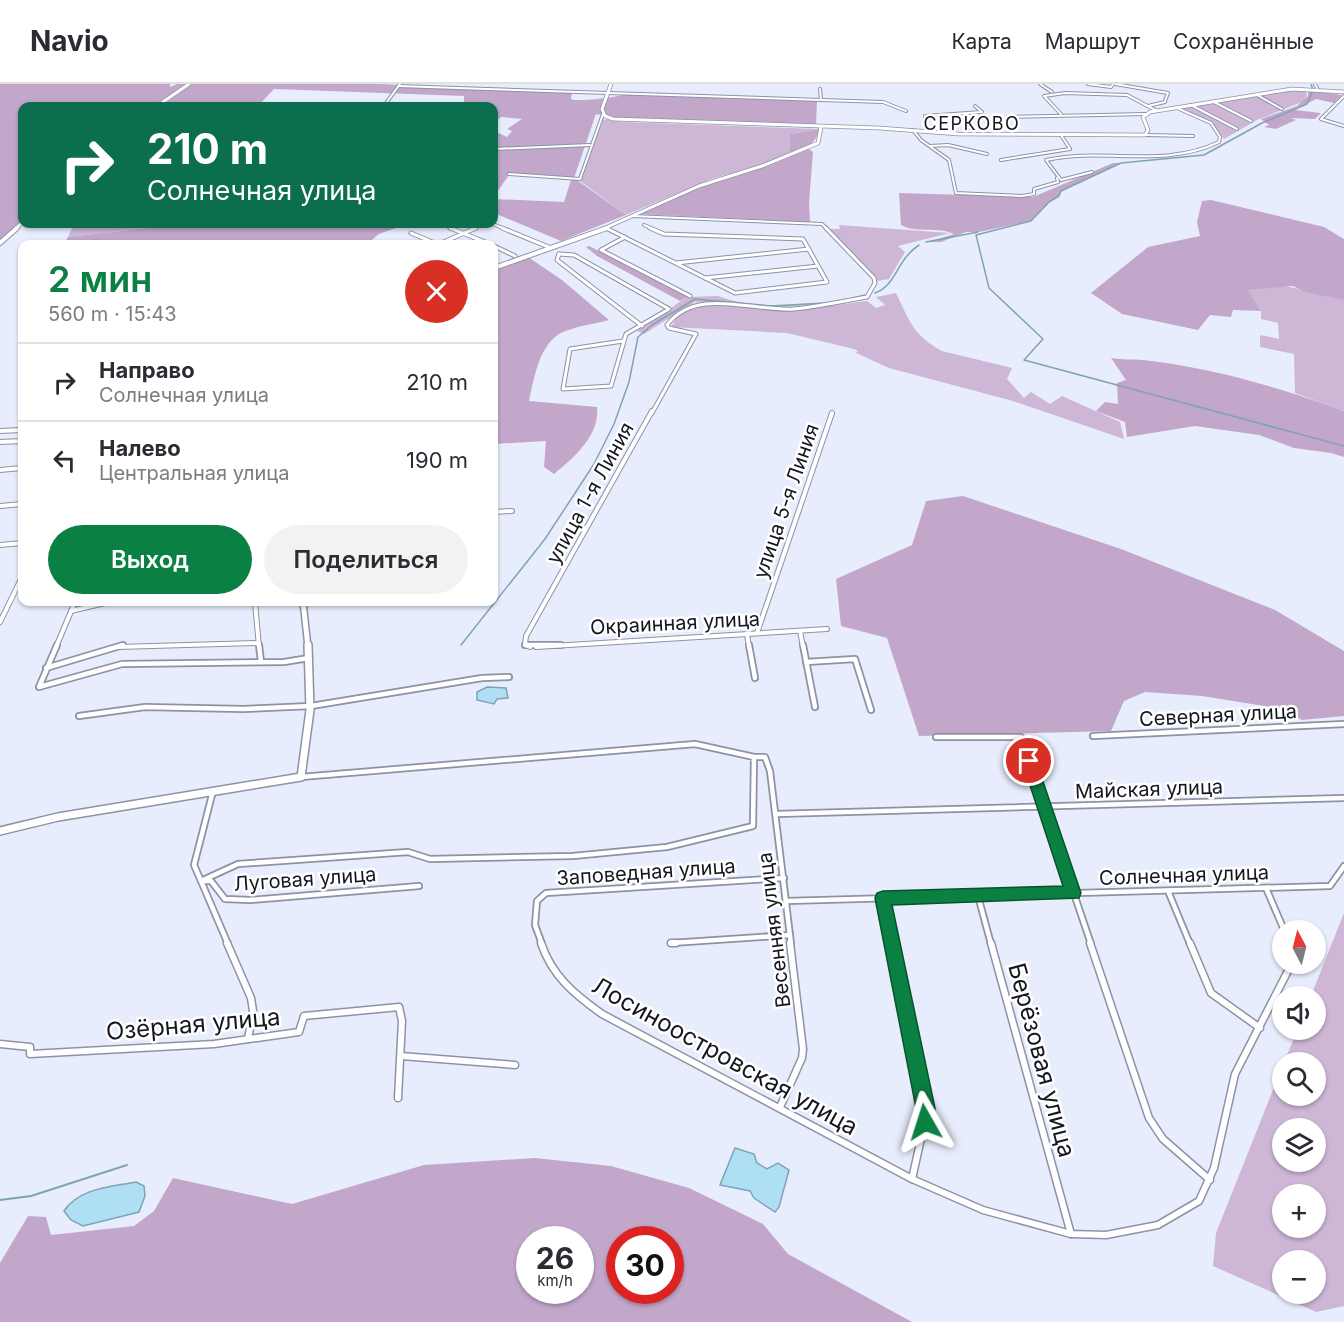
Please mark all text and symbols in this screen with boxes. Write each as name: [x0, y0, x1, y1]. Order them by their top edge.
text: Navio: [30, 24, 109, 58]
text: Карта: [951, 29, 1012, 54]
text: Маршрут: [1045, 29, 1140, 54]
text: Сохранённые: [1173, 29, 1314, 54]
district label: СЕРКОВО: [924, 113, 1020, 134]
text: 210 m: [147, 123, 268, 174]
icon: right: [48, 126, 126, 204]
text: Солнечная улица: [147, 174, 376, 207]
text: 2 мин: [48, 257, 152, 301]
button: close: [405, 260, 468, 323]
text: 560 m · 15:43: [48, 302, 177, 326]
text: Направо: [99, 357, 195, 383]
icon: right: [48, 366, 81, 399]
text: 210 m: [406, 369, 468, 395]
text: Солнечная улица: [99, 383, 269, 407]
street label: улица 1-я Линия: [541, 418, 639, 568]
street label: улица 5-я Линия: [748, 420, 824, 582]
text: Налево: [99, 435, 181, 461]
icon: left: [48, 444, 81, 477]
text: 190 m: [406, 447, 468, 473]
text: Центральная улица: [99, 461, 289, 485]
button: Выход: [48, 525, 252, 594]
button: Поделиться: [264, 525, 468, 594]
street label: Окраинная улица: [589, 607, 761, 639]
street label: Северная улица: [1138, 699, 1298, 731]
pin: [1003, 735, 1054, 786]
icon: arrive: [1012, 744, 1045, 777]
street label: Майская улица: [1075, 774, 1223, 804]
street label: Весенняя улица: [753, 851, 795, 1009]
street label: Заповедная улица: [556, 854, 736, 890]
street label: Солнечная улица: [1099, 860, 1269, 890]
street label: Луговая улица: [233, 862, 377, 896]
north arrow: [1272, 920, 1326, 974]
map controls: [1272, 920, 1326, 1304]
street label: Берёзовая улица: [1002, 960, 1082, 1160]
street label: Лосиноостровская улица: [587, 971, 863, 1141]
button: sound: [1272, 986, 1326, 1040]
street label: Озёрная улица: [105, 1002, 281, 1046]
button: search: [1272, 1052, 1326, 1106]
position arrow: [893, 1090, 957, 1154]
button: layers: [1272, 1118, 1326, 1172]
button: +: [1272, 1184, 1326, 1238]
speed limit sign: 30: [606, 1226, 684, 1304]
text: 26: [536, 1240, 574, 1276]
button: −: [1272, 1250, 1326, 1304]
text: km/h: [537, 1271, 573, 1290]

